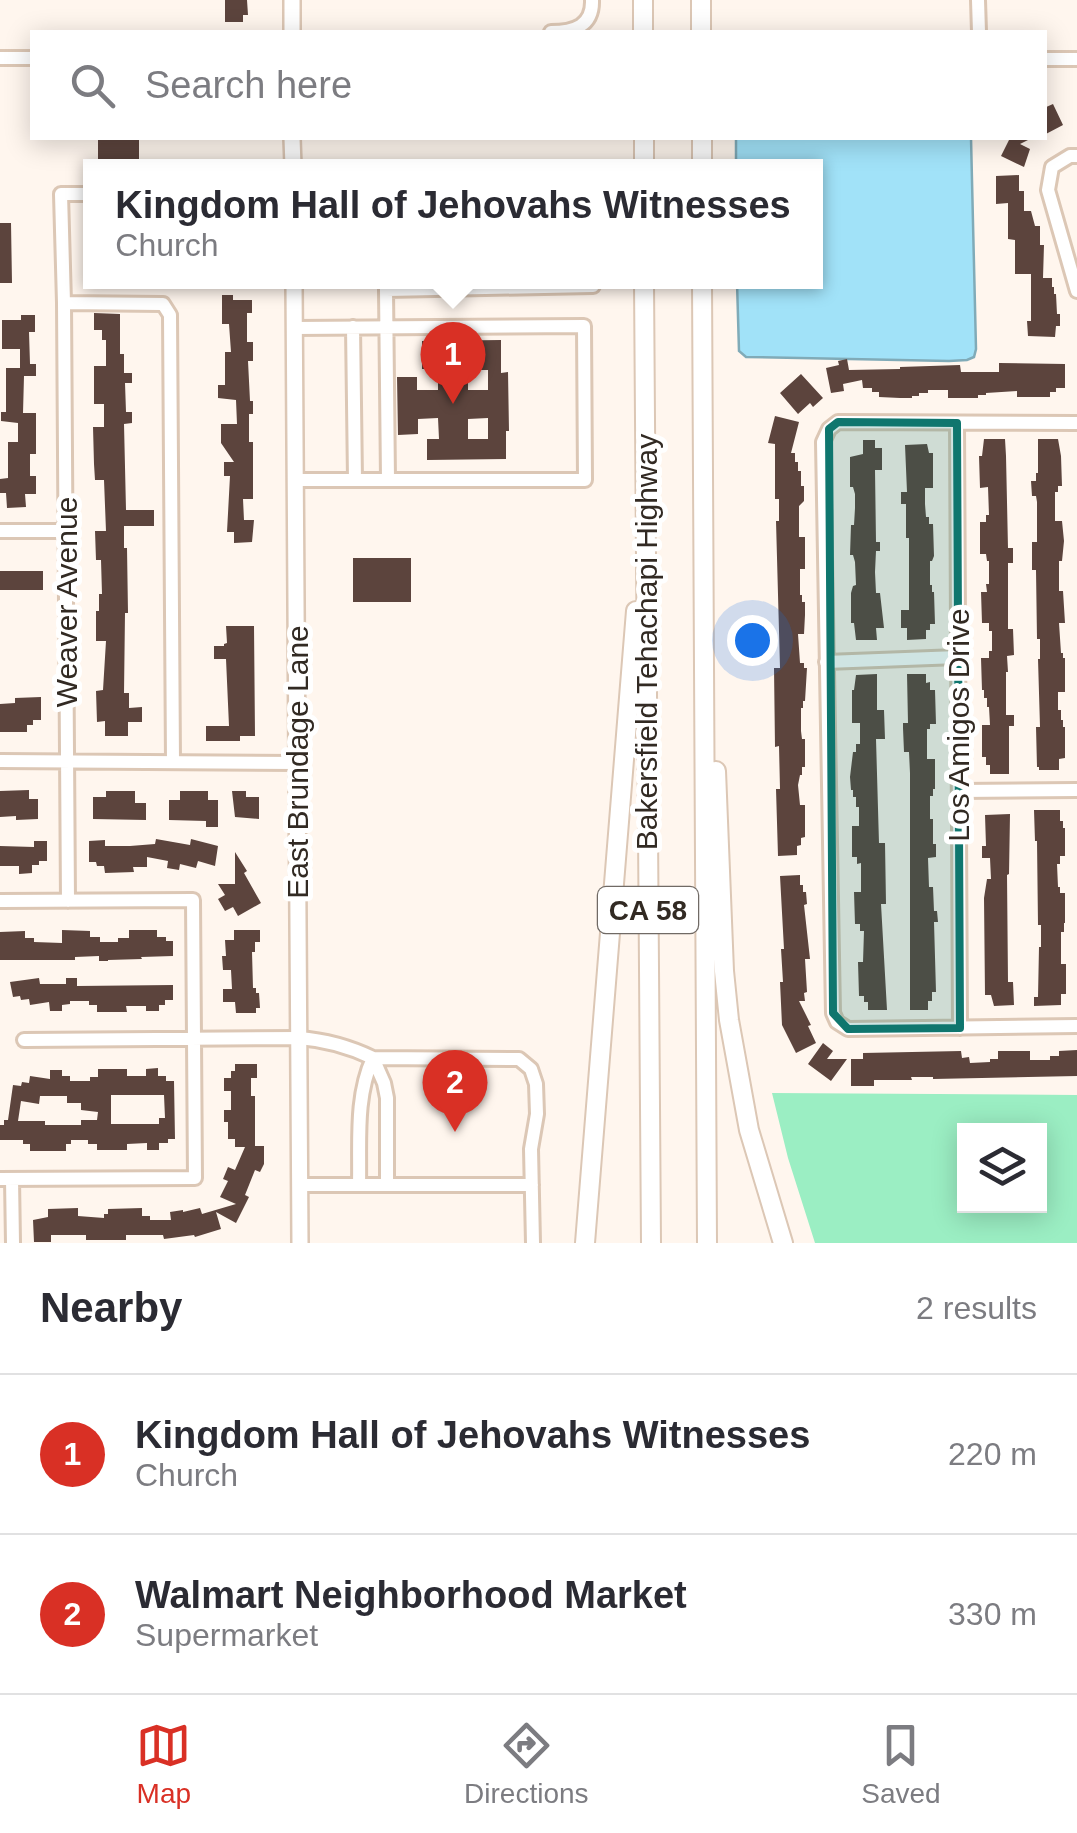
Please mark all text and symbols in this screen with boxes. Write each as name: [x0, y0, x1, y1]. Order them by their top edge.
search box: [30, 30, 1047, 140]
icon: search: [65, 58, 120, 113]
text: Search here: [145, 64, 352, 106]
popup: [83, 159, 823, 289]
text: Kingdom Hall of Jehovahs Witnesses: [115, 184, 791, 226]
text: Church: [115, 227, 218, 263]
pin: 1: [420, 322, 486, 404]
street label: Bakersfield Tehachapi Highway: [630, 434, 663, 850]
street label: Weaver Avenue: [50, 497, 83, 707]
street label: Los Amigos Drive: [942, 608, 975, 842]
your location: [727, 615, 778, 666]
street label: East Brundage Lane: [281, 625, 314, 899]
road number: CA 58: [598, 887, 698, 933]
pin: 2: [422, 1050, 488, 1132]
map controls: [957, 1123, 1047, 1213]
button: layers: [957, 1123, 1047, 1213]
text: Nearby: [40, 1284, 182, 1331]
text: 2 results: [916, 1290, 1037, 1326]
text: Kingdom Hall of Jehovahs Witnesses: [135, 1414, 810, 1456]
text: 1: [64, 1436, 81, 1472]
text: 220 m: [948, 1436, 1037, 1472]
text: Church: [135, 1457, 238, 1493]
text: Walmart Neighborhood Market: [135, 1574, 687, 1616]
text: 2: [64, 1596, 81, 1632]
text: 330 m: [948, 1596, 1037, 1632]
text: Supermarket: [135, 1617, 318, 1653]
tab: Map: [136, 1718, 191, 1810]
tab: Directions: [464, 1718, 589, 1810]
tab: Saved: [861, 1718, 941, 1810]

